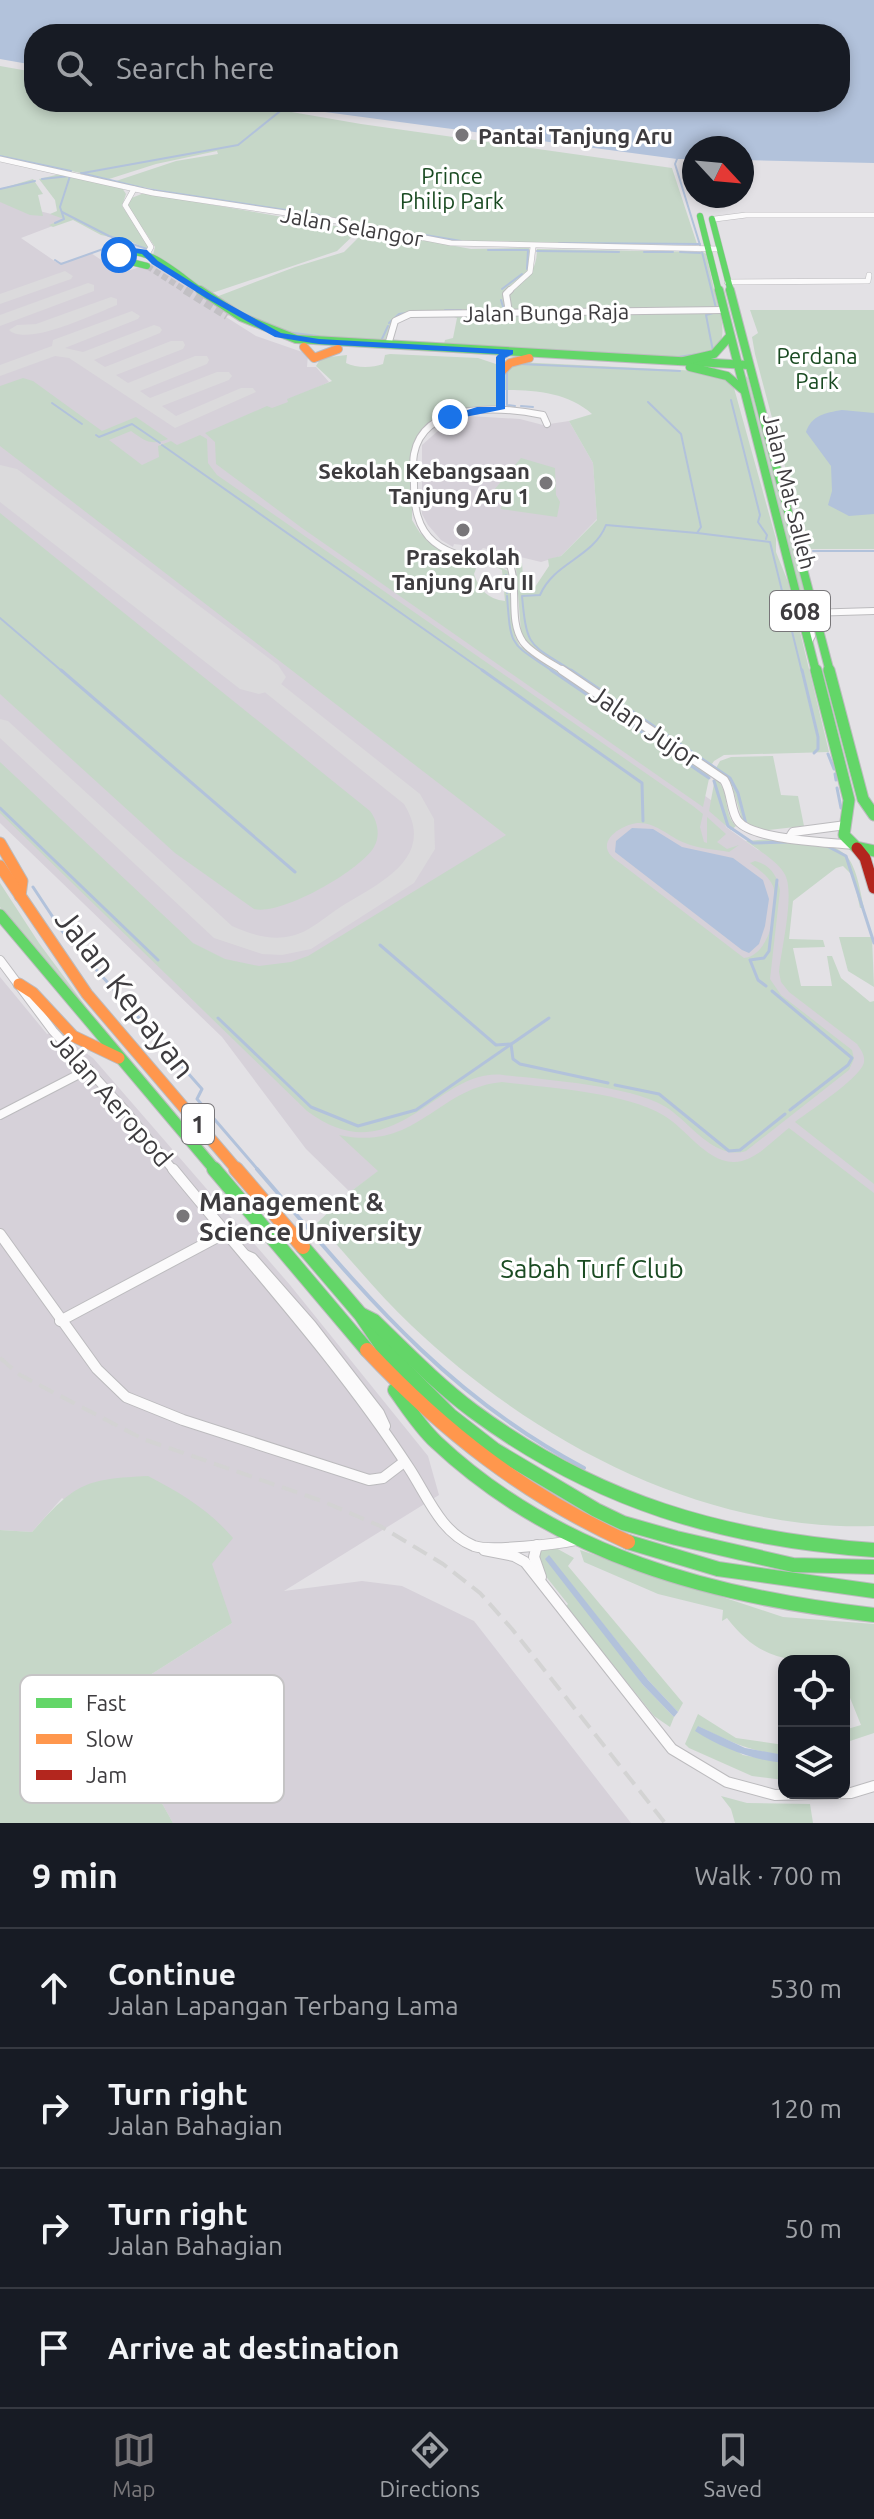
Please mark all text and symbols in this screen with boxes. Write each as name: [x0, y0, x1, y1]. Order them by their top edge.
search box: [24, 24, 850, 112]
icon: search: [52, 46, 96, 90]
text: Search here: [116, 51, 275, 85]
place label: Pantai Tanjung Aru: [478, 123, 673, 148]
marker: Pantai Tanjung Aru: [453, 126, 471, 144]
north arrow: [682, 136, 754, 208]
park label: Prince Philip Park: [400, 163, 504, 213]
street label: Jalan Selangor: [279, 201, 426, 251]
route start: [101, 237, 137, 273]
street label: Jalan Bunga Raja: [463, 298, 629, 326]
park label: Perdana Park: [776, 343, 858, 393]
route end: [432, 399, 468, 435]
street label: Jalan Mat Salleh: [759, 410, 821, 572]
place label: Sekolah Kebangsaan Tanjung Aru 1: [318, 458, 530, 508]
marker: Sekolah Kebangsaan Tanjung Aru 1: [537, 474, 555, 492]
marker: Prasekolah Tanjung Aru II: [454, 521, 472, 539]
place label: Prasekolah Tanjung Aru II: [392, 544, 534, 594]
road number: 608: [770, 591, 830, 631]
street label: Jalan Jujor: [585, 679, 706, 773]
street label: Jalan Kepayan: [49, 901, 203, 1085]
street label: Jalan Aeropod: [46, 1026, 178, 1172]
road number: 1: [182, 1104, 214, 1144]
place label: Management & Science University: [199, 1187, 422, 1246]
marker: Management & Science University: [174, 1207, 192, 1225]
park label: Sabah Turf Club: [500, 1254, 684, 1283]
map controls: [778, 1655, 850, 1799]
button: locate: [778, 1655, 850, 1727]
legend: [20, 1675, 284, 1803]
text: Fast: [86, 1690, 127, 1715]
text: Slow: [86, 1726, 133, 1751]
button: layers: [778, 1727, 850, 1799]
text: Jam: [86, 1762, 127, 1787]
text: 9 min: [32, 1856, 118, 1894]
text: Walk · 700 m: [694, 1861, 842, 1890]
text: Continue: [108, 1957, 236, 1991]
icon: ahead: [32, 1966, 76, 2010]
text: 530 m: [770, 1974, 842, 2003]
text: Jalan Lapangan Terbang Lama: [108, 1991, 459, 2020]
text: Turn right: [108, 2077, 248, 2111]
icon: right: [32, 2086, 76, 2130]
text: 120 m: [770, 2094, 842, 2123]
text: Jalan Bahagian: [108, 2111, 283, 2140]
text: Turn right: [108, 2197, 248, 2231]
icon: right: [32, 2206, 76, 2250]
text: 50 m: [784, 2214, 842, 2243]
text: Jalan Bahagian: [108, 2231, 283, 2260]
icon: arrive: [32, 2326, 76, 2370]
text: Arrive at destination: [108, 2331, 400, 2365]
tab: Map: [112, 2428, 156, 2501]
tab: Directions: [379, 2428, 480, 2501]
tab: Saved: [704, 2428, 762, 2501]

